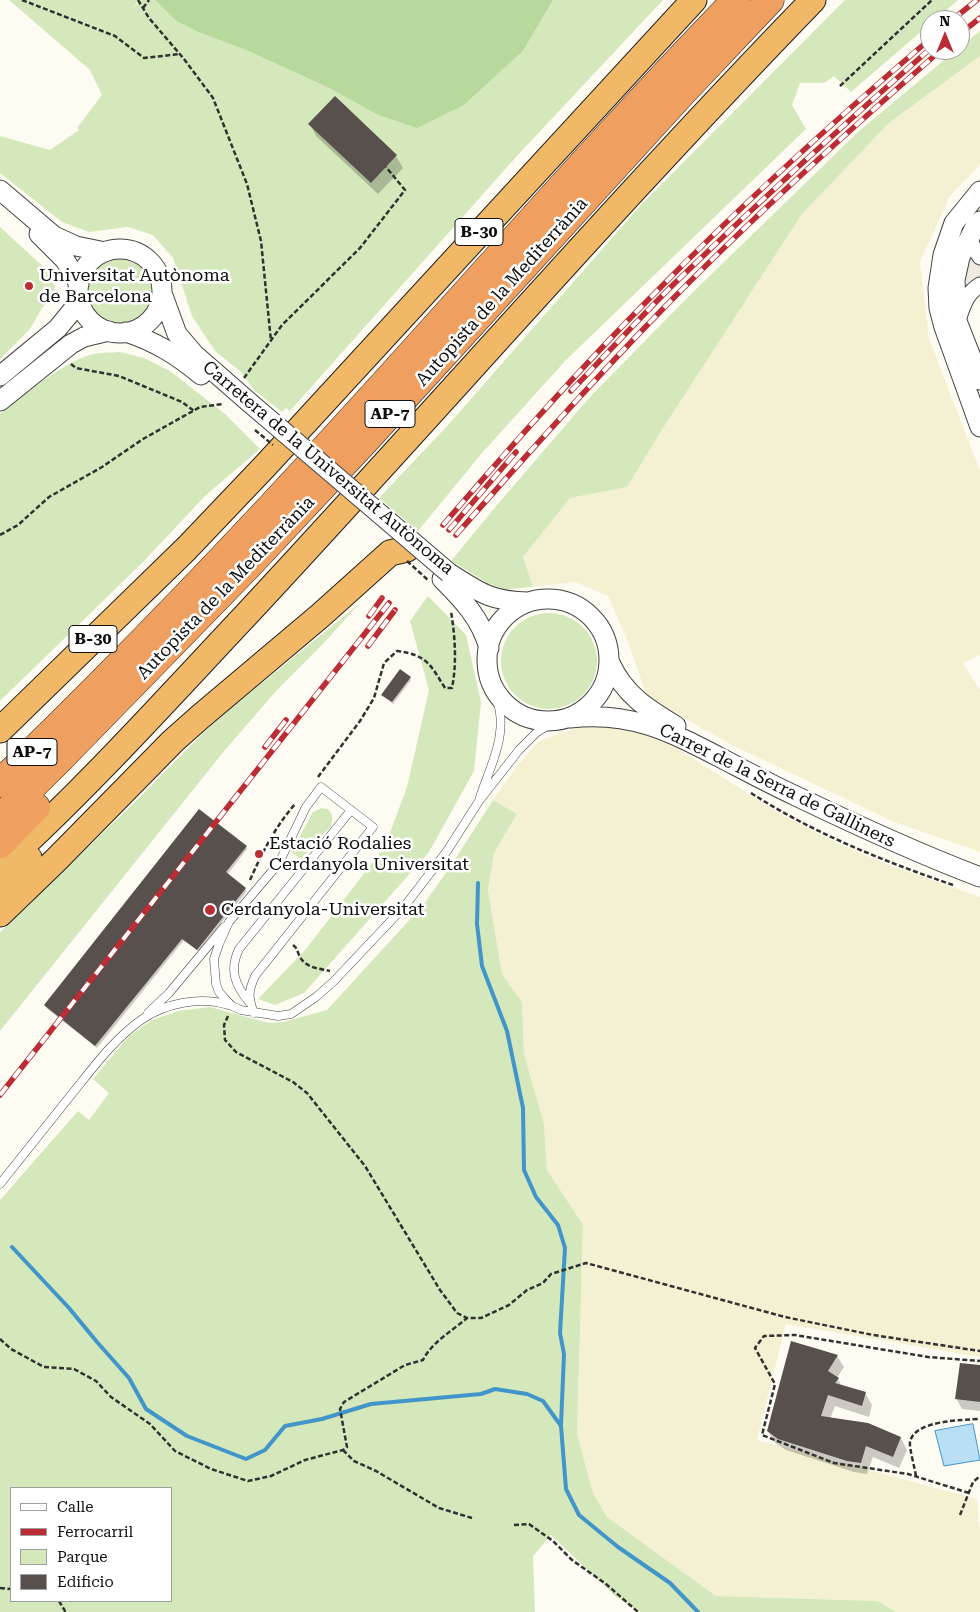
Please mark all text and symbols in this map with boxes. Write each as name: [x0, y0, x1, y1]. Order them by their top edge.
north arrow: [920, 10, 970, 60]
text: N: [940, 13, 950, 29]
street label: Autopista de la Mediterrània: [412, 193, 592, 391]
road number: B-30: [455, 218, 503, 246]
place label: Universitat Autònoma de Barcelona: [39, 265, 230, 308]
marker: Universitat Autònoma de Barcelona: [23, 280, 35, 292]
street label: Carretera de la Universitat Autònoma: [198, 356, 458, 580]
road number: AP-7: [365, 400, 415, 428]
street label: Autopista de la Mediterrània: [133, 492, 319, 684]
road number: B-30: [69, 626, 117, 652]
street label: Carrer de la Serra de Galliners: [656, 719, 898, 853]
road number: AP-7: [7, 739, 57, 766]
place label: Estació Rodalies Cerdanyola Universitat: [269, 833, 469, 876]
marker: Estació Rodalies Cerdanyola Universitat: [253, 848, 265, 860]
place label: Cerdanyola-Universitat: [221, 899, 424, 921]
marker: Cerdanyola-Universitat: [203, 903, 217, 917]
legend: [10, 1487, 172, 1602]
text: Calle: [57, 1498, 93, 1516]
text: Ferrocarril: [57, 1523, 133, 1541]
text: Parque: [57, 1548, 108, 1566]
text: Edificio: [57, 1573, 114, 1591]

